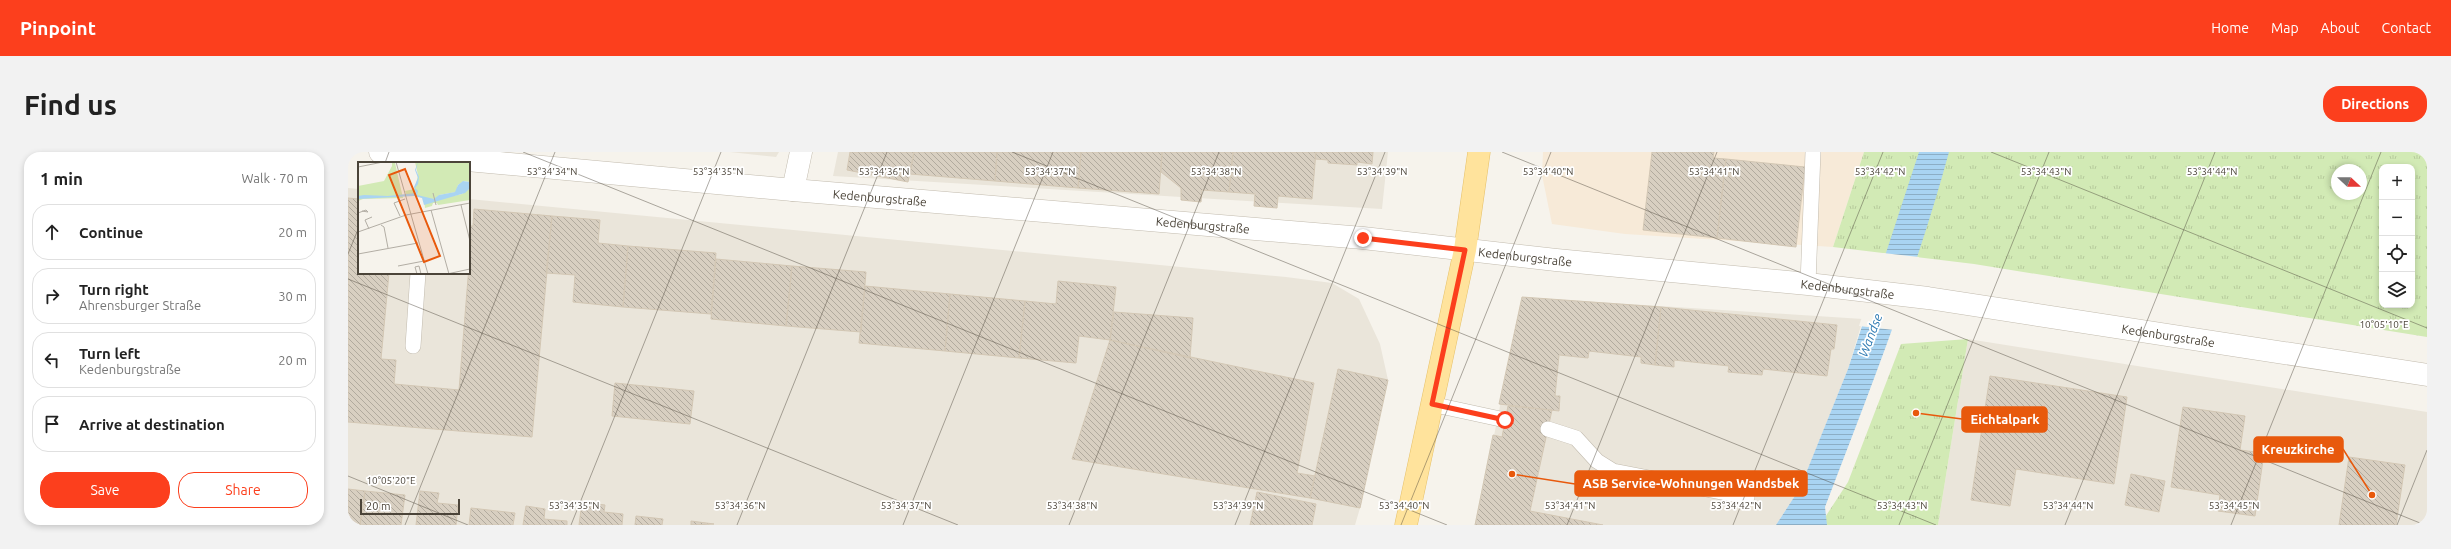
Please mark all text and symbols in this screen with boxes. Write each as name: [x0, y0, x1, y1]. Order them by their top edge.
text: Pinpoint: [20, 17, 96, 39]
text: Home: [2211, 20, 2249, 36]
text: Map: [2271, 20, 2299, 36]
text: About: [2321, 20, 2360, 36]
text: Contact: [2382, 20, 2431, 36]
button: Directions: [2323, 86, 2427, 122]
text: Find us: [24, 89, 117, 120]
inset map: [358, 162, 470, 274]
north arrow: [2331, 164, 2367, 200]
map controls: [2379, 164, 2415, 308]
button: +: [2379, 164, 2415, 200]
text: 53°34'34"N: [527, 166, 577, 177]
text: 53°34'35"N: [693, 166, 743, 177]
text: 53°34'36"N: [859, 166, 909, 177]
text: 53°34'37"N: [1025, 166, 1075, 177]
text: 53°34'38"N: [1191, 166, 1241, 177]
text: 53°34'39"N: [1357, 166, 1407, 177]
text: 53°34'40"N: [1523, 166, 1573, 177]
text: 53°34'41"N: [1689, 166, 1739, 177]
text: 53°34'42"N: [1855, 166, 1905, 177]
text: 53°34'43"N: [2021, 166, 2071, 177]
text: 53°34'44"N: [2187, 166, 2237, 177]
text: 1 min: [40, 169, 83, 188]
text: Walk · 70 m: [242, 171, 308, 185]
street label: Kedenburgstraße: [832, 187, 927, 208]
button: −: [2379, 200, 2415, 236]
street label: Kedenburgstraße: [1155, 214, 1250, 235]
icon: ahead: [41, 221, 63, 243]
text: Continue: [79, 224, 143, 241]
text: 20 m: [278, 225, 307, 239]
route end: [1354, 229, 1372, 247]
button: locate: [2379, 236, 2415, 272]
street label: Kedenburgstraße: [1478, 245, 1573, 268]
button: layers: [2379, 272, 2415, 308]
street label: Kedenburgstraße: [1800, 277, 1895, 301]
text: Turn right: [79, 281, 149, 298]
icon: right: [41, 285, 63, 307]
text: 30 m: [278, 289, 307, 303]
text: Ahrensburger Straße: [79, 298, 201, 312]
water label: Wandse: [1855, 311, 1885, 358]
text: 10°05'10"E: [2359, 319, 2409, 330]
street label: Kedenburgstraße: [2121, 321, 2216, 349]
text: Turn left: [79, 345, 140, 362]
icon: left: [41, 349, 63, 371]
text: 20 m: [278, 353, 307, 367]
text: Kedenburgstraße: [79, 362, 181, 376]
callout: Eichtalpark: [1962, 407, 2047, 432]
route start: [1496, 411, 1514, 429]
text: Eichtalpark: [1970, 412, 2040, 426]
icon: arrive: [41, 413, 63, 435]
text: Arrive at destination: [79, 416, 225, 433]
callout: Kreuzkirche: [2254, 437, 2343, 462]
text: Kreuzkirche: [2262, 442, 2334, 456]
callout: ASB Service-Wohnungen Wandsbek: [1575, 471, 1807, 496]
button: Save: [40, 472, 170, 508]
button: Share: [178, 472, 308, 508]
text: 10°05'20"E: [366, 475, 416, 486]
text: ASB Service-Wohnungen Wandsbek: [1583, 476, 1800, 490]
scale bar: [360, 497, 460, 516]
text: 20 m: [366, 500, 390, 512]
text: 53°34'35"N: [549, 500, 599, 511]
text: 53°34'36"N: [715, 500, 765, 511]
text: 53°34'37"N: [881, 500, 931, 511]
text: 53°34'38"N: [1047, 500, 1097, 511]
text: 53°34'39"N: [1213, 500, 1263, 511]
text: 53°34'40"N: [1379, 500, 1429, 511]
text: 53°34'41"N: [1545, 500, 1595, 511]
text: 53°34'42"N: [1711, 500, 1761, 511]
text: 53°34'43"N: [1877, 500, 1927, 511]
text: 53°34'44"N: [2043, 500, 2093, 511]
text: 53°34'45"N: [2209, 500, 2259, 511]

